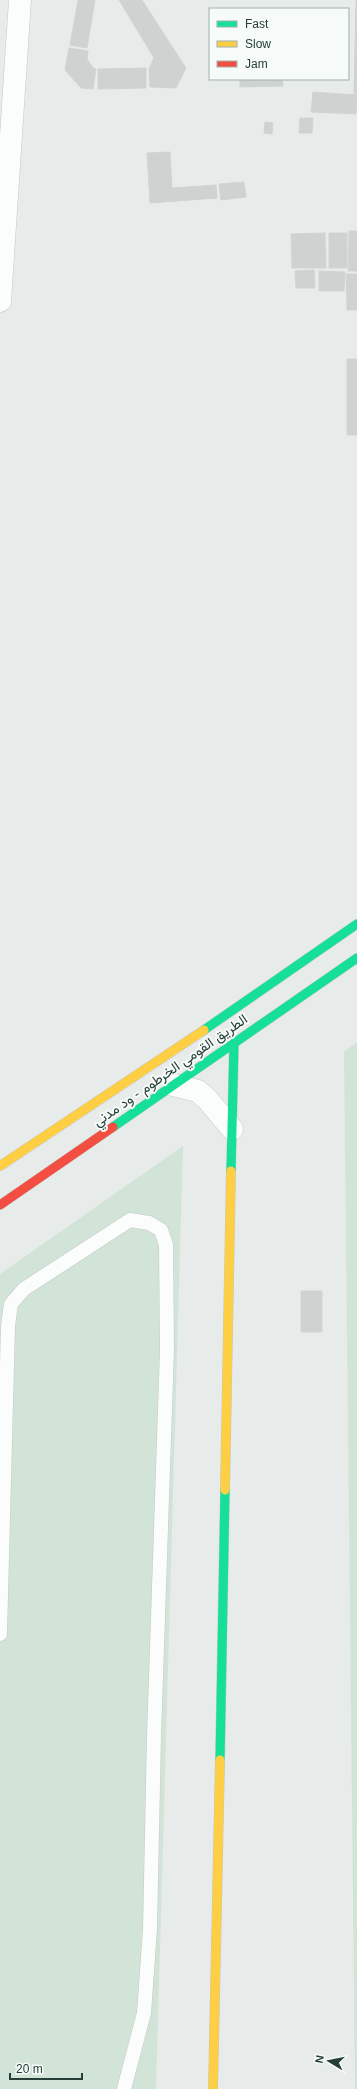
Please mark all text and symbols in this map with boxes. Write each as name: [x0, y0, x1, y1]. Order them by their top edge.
legend: [209, 8, 349, 80]
text: Fast: [245, 17, 269, 31]
text: Slow: [245, 37, 271, 51]
text: Jam: [245, 57, 268, 71]
street label: الطريق القومي الخرطوم - ود مدني: [90, 1011, 252, 1133]
north arrow: [309, 2041, 349, 2081]
text: N: [313, 2054, 326, 2064]
scale bar: [10, 2055, 82, 2081]
text: 20 m: [16, 2062, 43, 2076]

